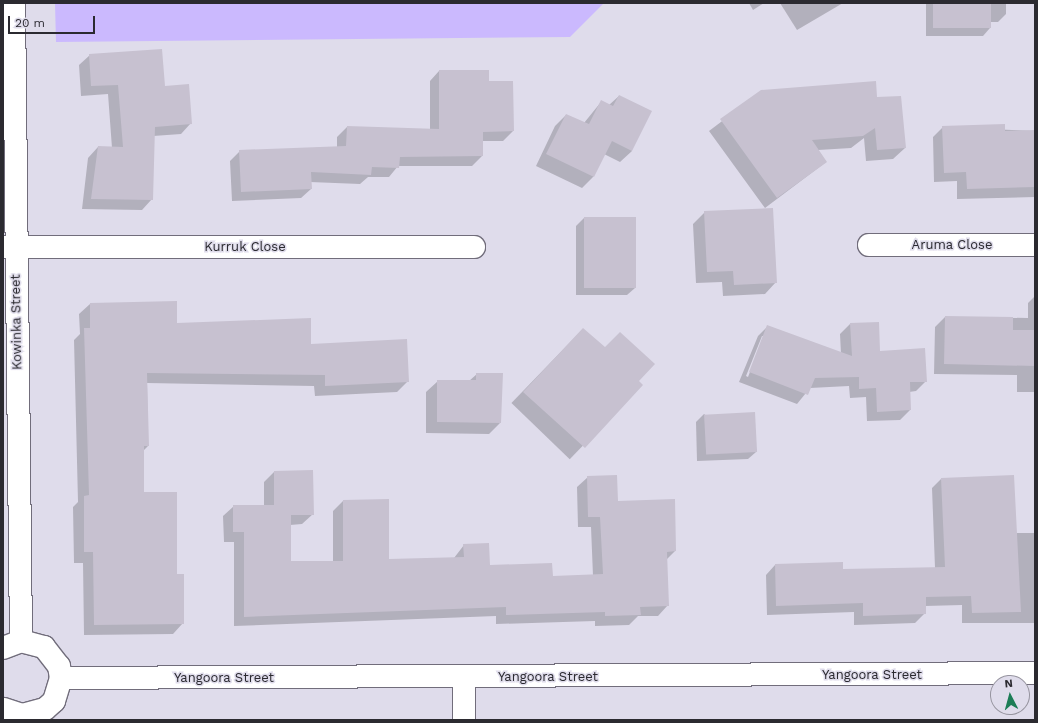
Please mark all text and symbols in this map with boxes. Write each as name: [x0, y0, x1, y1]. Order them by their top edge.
scale bar: [10, 8, 97, 34]
text: 20 m: [15, 16, 45, 30]
street label: Aruma Close: [911, 237, 993, 253]
street label: Kurruk Close: [204, 239, 286, 255]
street label: Kowinka Street: [8, 274, 26, 370]
street label: Yangoora Street: [822, 667, 922, 683]
street label: Yangoora Street: [498, 669, 598, 685]
street label: Yangoora Street: [174, 670, 274, 686]
north arrow: [990, 675, 1030, 715]
text: N: [1004, 677, 1014, 690]

